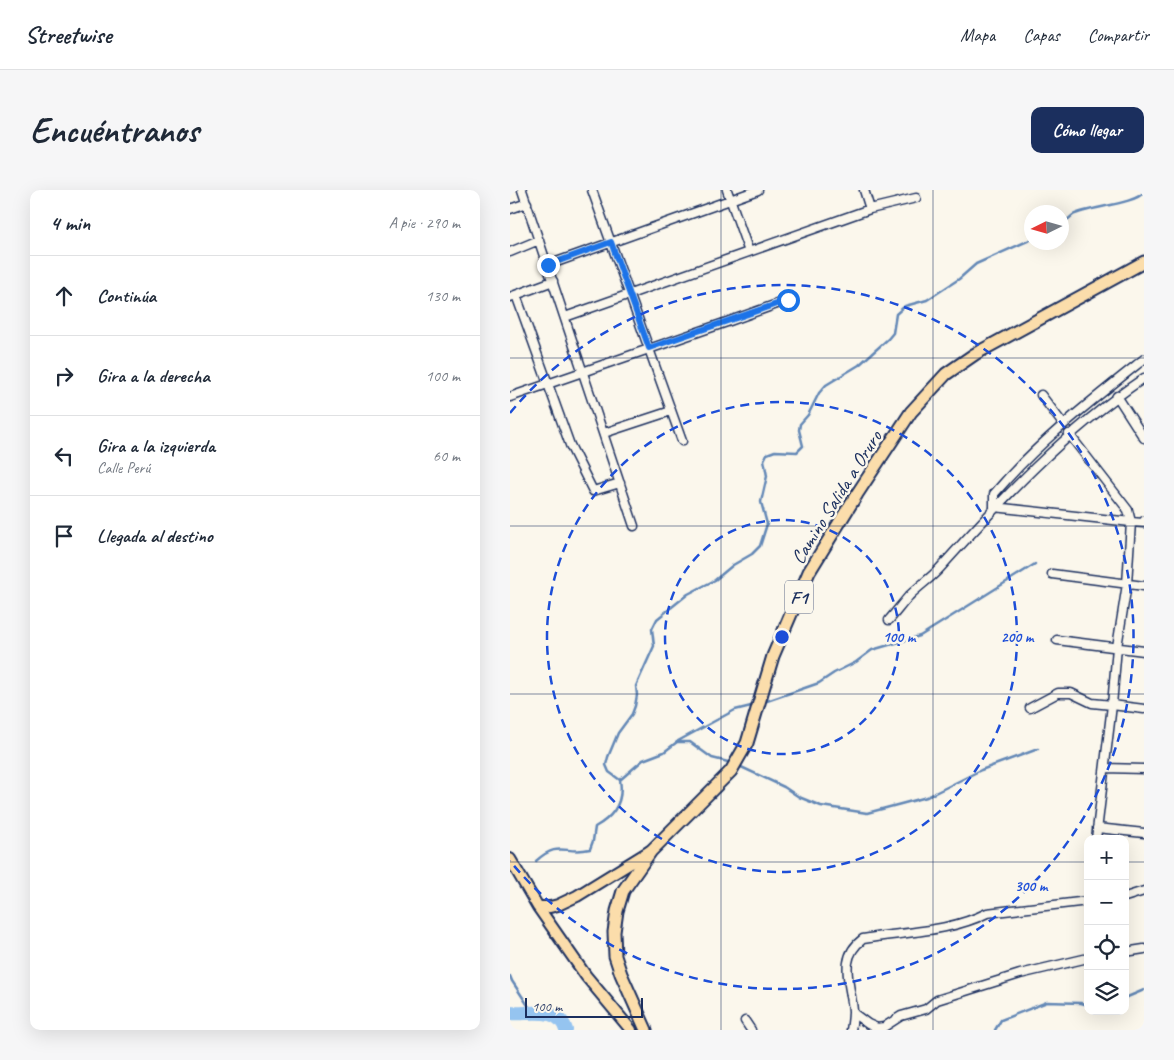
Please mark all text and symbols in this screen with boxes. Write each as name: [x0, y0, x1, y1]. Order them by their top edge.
text: Streetwise: [25, 20, 111, 50]
text: Mapa: [960, 24, 995, 46]
text: Capas: [1023, 24, 1060, 46]
text: Compartir: [1088, 24, 1149, 46]
button: Cómo llegar: [1031, 107, 1144, 153]
text: Encuéntranos: [30, 108, 199, 153]
north arrow: [1024, 205, 1069, 250]
text: 4 min: [50, 210, 90, 236]
text: A pie · 290 m: [389, 213, 460, 233]
route end: [537, 254, 560, 277]
icon: ahead: [50, 282, 78, 310]
text: Continúa: [97, 284, 156, 308]
text: 130 m: [426, 286, 460, 306]
route start: [777, 289, 800, 312]
icon: right: [50, 362, 78, 390]
text: Gira a la derecha: [97, 364, 210, 388]
text: 100 m: [426, 366, 460, 386]
street label: Camino Salida a Oruro: [785, 425, 888, 569]
text: Gira a la izquierda: [97, 434, 215, 458]
icon: left: [50, 442, 78, 470]
text: 60 m: [433, 446, 460, 466]
text: Calle Perú: [97, 458, 150, 478]
icon: arrive: [50, 522, 78, 550]
text: Llegada al destino: [97, 524, 213, 548]
road number: F1: [785, 581, 813, 614]
centre of rings: [773, 628, 791, 646]
text: 100 m: [883, 628, 917, 647]
text: 200 m: [1001, 628, 1035, 647]
map controls: [1084, 835, 1129, 1015]
button: +: [1084, 835, 1129, 880]
text: 300 m: [1015, 877, 1049, 896]
button: −: [1084, 880, 1129, 925]
button: locate: [1084, 925, 1129, 970]
button: layers: [1084, 970, 1129, 1015]
scale bar: [525, 995, 642, 1018]
text: 100 m: [532, 998, 562, 1015]

